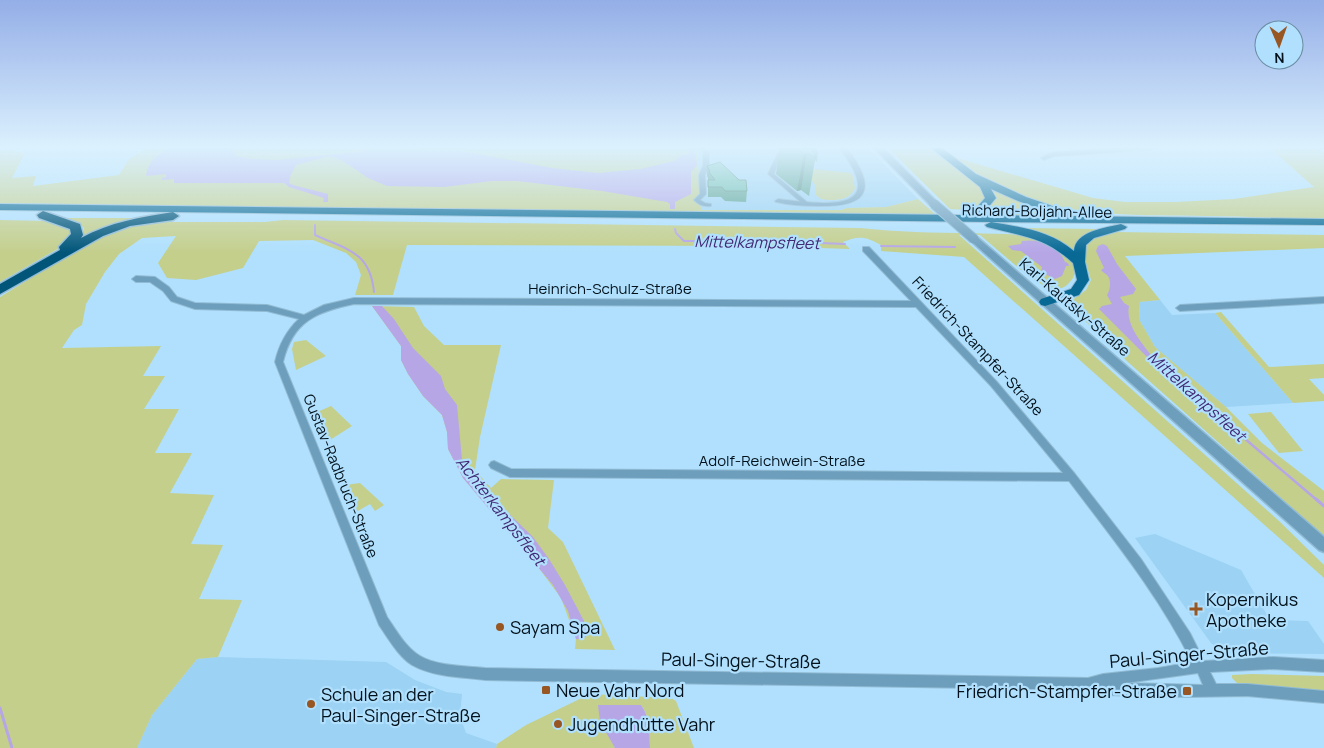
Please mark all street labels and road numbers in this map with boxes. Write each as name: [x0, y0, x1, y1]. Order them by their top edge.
street label: Richard-Boljahn-Allee: [962, 199, 1113, 223]
street label: Karl-Kautsky-Straße: [1015, 253, 1135, 361]
street label: Friedrich-Stampfer-Straße: [908, 272, 1048, 420]
street label: Heinrich-Schulz-Straße: [528, 278, 692, 299]
street label: Gustav-Radbruch-Straße: [298, 391, 384, 561]
street label: Adolf-Reichwein-Straße: [699, 450, 865, 471]
street label: Paul-Singer-Straße: [1108, 635, 1270, 673]
street label: Paul-Singer-Straße: [661, 647, 821, 673]

